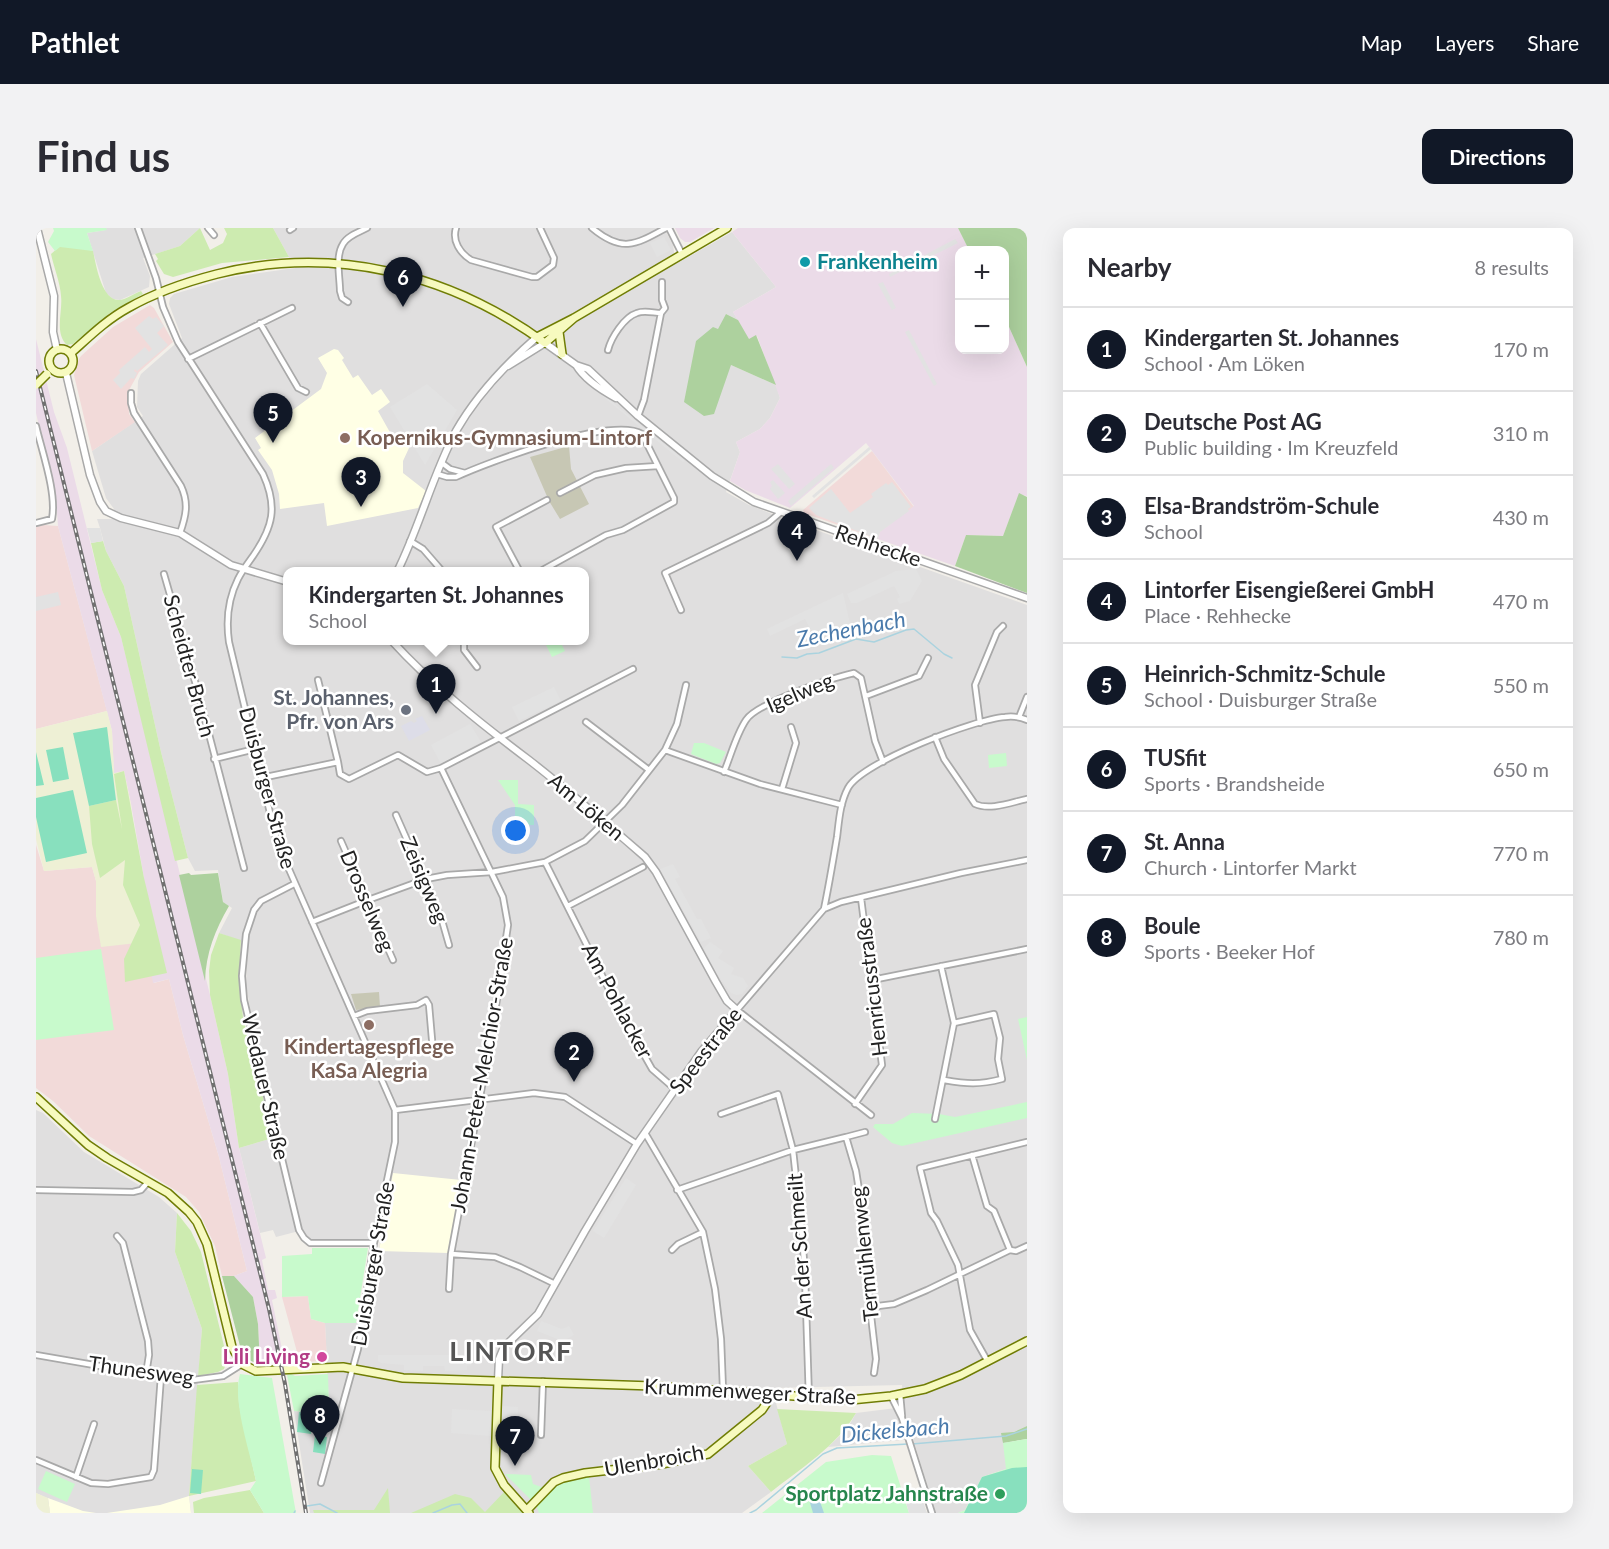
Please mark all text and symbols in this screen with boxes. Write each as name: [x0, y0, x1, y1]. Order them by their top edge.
text: Pathlet: [30, 25, 119, 59]
text: Map: [1361, 30, 1402, 55]
text: Layers: [1435, 30, 1494, 55]
text: Share: [1527, 30, 1579, 55]
button: Directions: [1422, 129, 1573, 184]
text: Find us: [36, 131, 170, 181]
map controls: [955, 246, 1009, 354]
button: +: [955, 246, 1009, 300]
place label: Frankenheim: [817, 248, 938, 273]
text: Nearby: [1087, 251, 1172, 283]
marker: Frankenheim: [798, 255, 812, 269]
text: 8 results: [1474, 255, 1549, 279]
pin: 6: [384, 257, 422, 307]
button: −: [955, 300, 1009, 354]
text: Kindergarten St. Johannes: [1144, 324, 1399, 351]
text: 1: [1101, 337, 1112, 361]
text: 170 m: [1493, 337, 1549, 361]
text: School · Am Löken: [1144, 351, 1305, 375]
pin: 5: [254, 394, 292, 443]
text: Deutsche Post AG: [1144, 408, 1322, 435]
text: 2: [1101, 421, 1112, 445]
text: 310 m: [1493, 421, 1549, 445]
place label: Kopernikus-Gymnasium-Lintorf: [357, 424, 652, 449]
marker: Kopernikus-Gymnasium-Lintorf: [338, 431, 352, 445]
text: Public building · Im Kreuzfeld: [1144, 435, 1398, 459]
pin: 3: [342, 458, 380, 507]
text: Elsa-Brandström-Schule: [1144, 492, 1379, 519]
text: 3: [1101, 505, 1112, 529]
text: 430 m: [1493, 505, 1549, 529]
pin: 4: [778, 512, 816, 561]
street label: Rehhecke: [832, 518, 925, 571]
text: School: [1144, 519, 1203, 543]
popup: [283, 567, 589, 645]
text: Lintorfer Eisengießerei GmbH: [1144, 576, 1435, 603]
text: Kindergarten St. Johannes: [308, 581, 564, 608]
text: 4: [1101, 589, 1112, 613]
text: 470 m: [1493, 589, 1549, 613]
street label: Scheidter Bruch: [159, 592, 221, 740]
text: Place · Rehhecke: [1144, 603, 1291, 627]
water label: Zechenbach: [793, 605, 908, 652]
text: School: [308, 608, 367, 632]
text: Heinrich-Schmitz-Schule: [1144, 660, 1386, 687]
pin: 1: [416, 664, 456, 714]
street label: Igelweg: [762, 666, 837, 717]
text: 5: [1101, 673, 1112, 697]
text: 550 m: [1493, 673, 1549, 697]
place label: St. Johannes, Pfr. von Ars: [273, 684, 394, 733]
text: School · Duisburger Straße: [1144, 687, 1377, 711]
marker: St. Johannes, Pfr. von Ars: [399, 703, 413, 717]
street label: Duisburger Straße: [235, 704, 302, 871]
text: TUSfit: [1144, 744, 1206, 771]
text: 6: [1101, 757, 1112, 781]
text: 650 m: [1493, 757, 1549, 781]
street label: Am Löken: [544, 767, 630, 845]
text: Sports · Brandsheide: [1144, 771, 1325, 795]
your location: [501, 816, 530, 845]
text: St. Anna: [1144, 828, 1225, 855]
street label: Zeisigweg: [396, 832, 455, 927]
text: 7: [1101, 841, 1112, 865]
text: 770 m: [1493, 841, 1549, 865]
street label: Drosselweg: [336, 846, 401, 955]
text: Church · Lintorfer Markt: [1144, 855, 1357, 879]
text: Boule: [1144, 912, 1201, 939]
street label: Henricusstraße: [850, 916, 891, 1058]
text: 8: [1101, 925, 1112, 949]
text: 780 m: [1493, 925, 1549, 949]
street label: Johann-Peter-Melchior-Straße: [444, 935, 517, 1214]
street label: Am Pohlacker: [578, 938, 659, 1062]
text: Sports · Beeker Hof: [1144, 939, 1315, 963]
street label: Speestraße: [663, 1002, 746, 1098]
street label: Wedauer Straße: [238, 1011, 295, 1162]
marker: Kindertagespflege KaSa Alegria: [362, 1018, 376, 1032]
pin: 2: [554, 1032, 594, 1082]
place label: Kindertagespflege KaSa Alegria: [284, 1033, 454, 1082]
street label: An der Schmeilt: [781, 1172, 816, 1320]
street label: Duisburger Straße: [345, 1180, 398, 1348]
street label: Termühlenweg: [844, 1185, 883, 1323]
district label: LINTORF: [449, 1334, 573, 1367]
place label: Lili Living: [223, 1343, 310, 1368]
street label: Thunesweg: [87, 1350, 195, 1389]
marker: Lili Living: [315, 1350, 329, 1364]
street label: Krummenweger Straße: [644, 1372, 857, 1409]
pin: 8: [300, 1396, 340, 1445]
water label: Dickelsbach: [839, 1411, 950, 1448]
pin: 7: [496, 1416, 534, 1466]
street label: Ulenbroich: [602, 1438, 705, 1481]
place label: Sportplatz Jahnstraße: [785, 1480, 988, 1505]
marker: Sportplatz Jahnstraße: [993, 1487, 1007, 1501]

